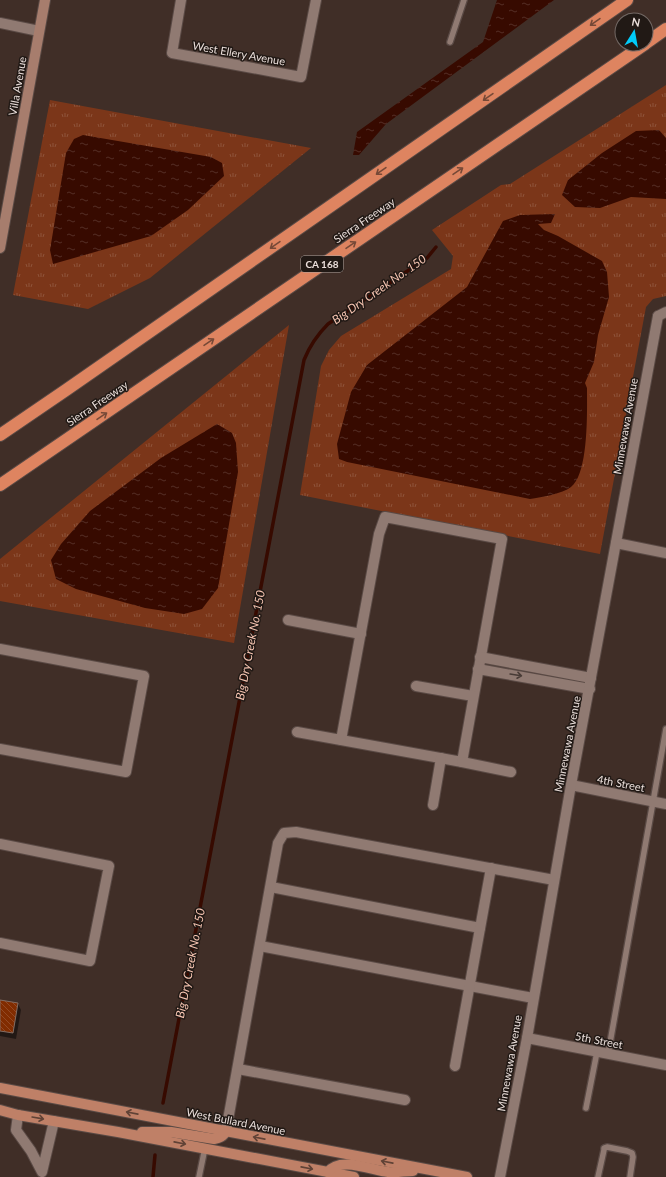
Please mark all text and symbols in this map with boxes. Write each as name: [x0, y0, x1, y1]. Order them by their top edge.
north arrow: [614, 12, 654, 52]
text: N: [631, 15, 641, 29]
one-way arrow: [589, 18, 600, 26]
street label: West Ellery Avenue: [192, 38, 286, 68]
street label: Villa Avenue: [5, 55, 29, 116]
one-way arrow: [483, 93, 494, 101]
one-way arrow: [376, 167, 387, 175]
one-way arrow: [452, 167, 464, 175]
street label: Sierra Freeway: [331, 195, 397, 245]
one-way arrow: [269, 241, 280, 249]
one-way arrow: [345, 241, 356, 249]
water label: Big Dry Creek No. 150: [329, 251, 429, 327]
road number: CA 168: [301, 256, 343, 272]
one-way arrow: [203, 338, 214, 346]
street label: Minnewawa Avenue: [610, 377, 640, 475]
street label: Sierra Freeway: [64, 378, 130, 428]
one-way arrow: [96, 411, 107, 420]
water label: Big Dry Creek No. 150: [232, 589, 268, 701]
one-way arrow: [509, 672, 522, 680]
street label: Minnewawa Avenue: [551, 695, 583, 793]
street label: 4th Street: [596, 772, 646, 794]
water label: Big Dry Creek No. 150: [172, 907, 208, 1019]
street label: Minnewawa Avenue: [494, 1014, 524, 1112]
street label: 5th Street: [574, 1029, 624, 1051]
street label: West Bullard Avenue: [185, 1105, 287, 1137]
one-way arrow: [126, 1108, 139, 1116]
one-way arrow: [31, 1115, 44, 1123]
one-way arrow: [253, 1133, 266, 1141]
one-way arrow: [173, 1139, 186, 1147]
one-way arrow: [381, 1158, 394, 1166]
one-way arrow: [301, 1164, 314, 1172]

